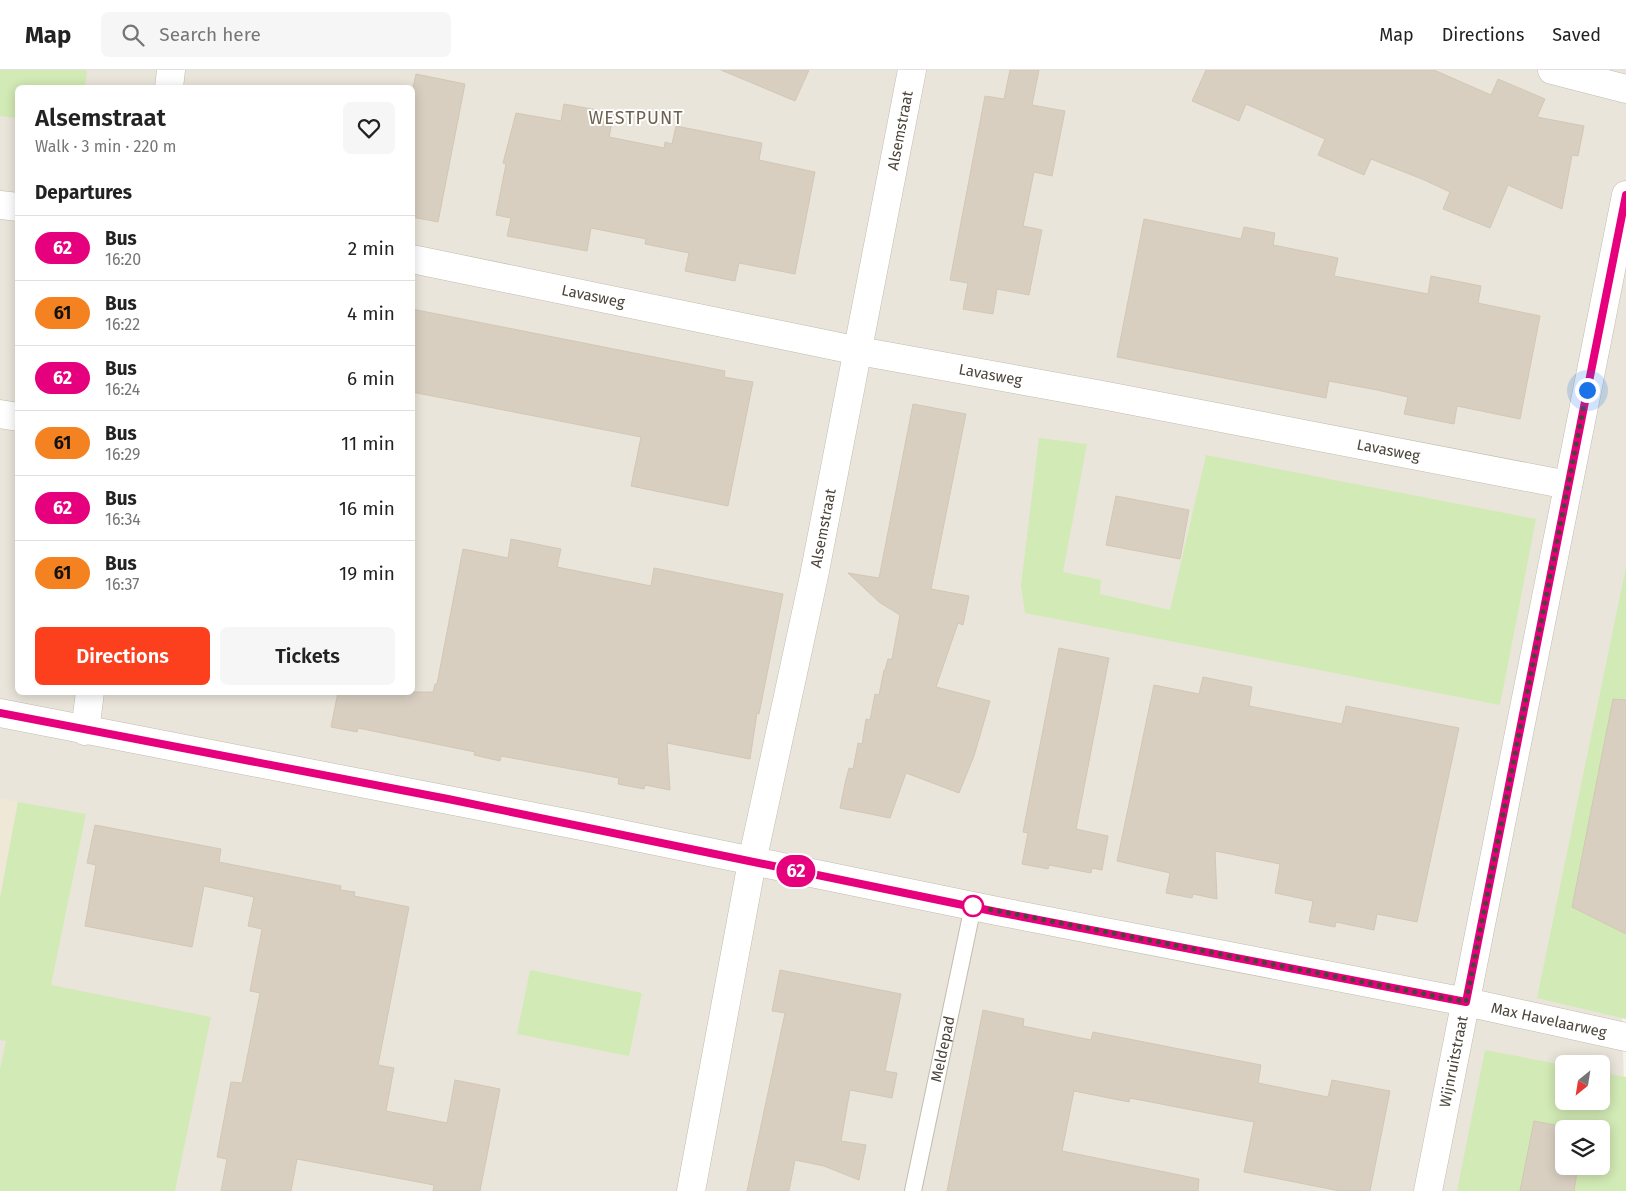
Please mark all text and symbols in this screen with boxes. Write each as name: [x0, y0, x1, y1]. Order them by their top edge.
search box: [101, 12, 451, 57]
text: Map: [25, 21, 71, 49]
icon: search: [119, 21, 147, 49]
text: Search here: [159, 23, 261, 46]
text: Map: [1379, 24, 1414, 46]
text: Directions: [1442, 24, 1524, 46]
text: Saved: [1552, 24, 1601, 46]
street label: Alsemstraat: [884, 89, 917, 172]
button: heart: [343, 102, 395, 154]
text: Alsemstraat: [35, 104, 166, 132]
district label: WESTPUNT: [588, 107, 684, 129]
text: Walk · 3 min · 220 m: [35, 137, 176, 156]
text: Departures: [35, 181, 132, 204]
text: Bus: [105, 227, 137, 250]
text: 62: [53, 237, 72, 259]
text: 2 min: [348, 237, 395, 260]
text: 16:20: [105, 250, 141, 269]
street label: Lavasweg: [560, 281, 627, 312]
text: Bus: [105, 292, 137, 315]
text: 61: [54, 302, 71, 324]
text: 4 min: [347, 302, 395, 325]
text: 16:22: [105, 315, 140, 334]
text: Bus: [105, 357, 137, 380]
street label: Lavasweg: [957, 360, 1024, 389]
text: 62: [53, 367, 72, 389]
text: 6 min: [347, 367, 395, 390]
your location: [1575, 378, 1600, 403]
text: 16:24: [105, 380, 140, 399]
text: Bus: [105, 422, 137, 445]
text: 61: [54, 432, 71, 454]
text: 11 min: [341, 432, 395, 455]
street label: Lavasweg: [1355, 435, 1422, 465]
text: 16:29: [105, 445, 140, 464]
street label: Alsemstraat: [807, 486, 840, 569]
text: Bus: [105, 487, 137, 510]
text: 62: [53, 497, 72, 519]
text: 16 min: [339, 497, 395, 520]
text: 16:34: [105, 510, 141, 529]
text: Bus: [105, 552, 137, 575]
text: 61: [54, 562, 71, 584]
text: 19 min: [339, 562, 395, 585]
text: 16:37: [105, 575, 139, 594]
button: Directions: [35, 627, 210, 685]
button: Tickets: [220, 627, 395, 685]
line badge: 62: [774, 855, 818, 887]
text: 62: [786, 860, 806, 882]
unlabelled marker: [962, 895, 984, 917]
street label: Max Havelaarweg: [1489, 999, 1609, 1042]
street label: Meldepad: [927, 1014, 959, 1084]
street label: Wijnruitstraat: [1436, 1014, 1472, 1109]
north arrow: [1555, 1055, 1610, 1110]
map controls: [1555, 1055, 1610, 1175]
button: layers: [1555, 1120, 1610, 1175]

